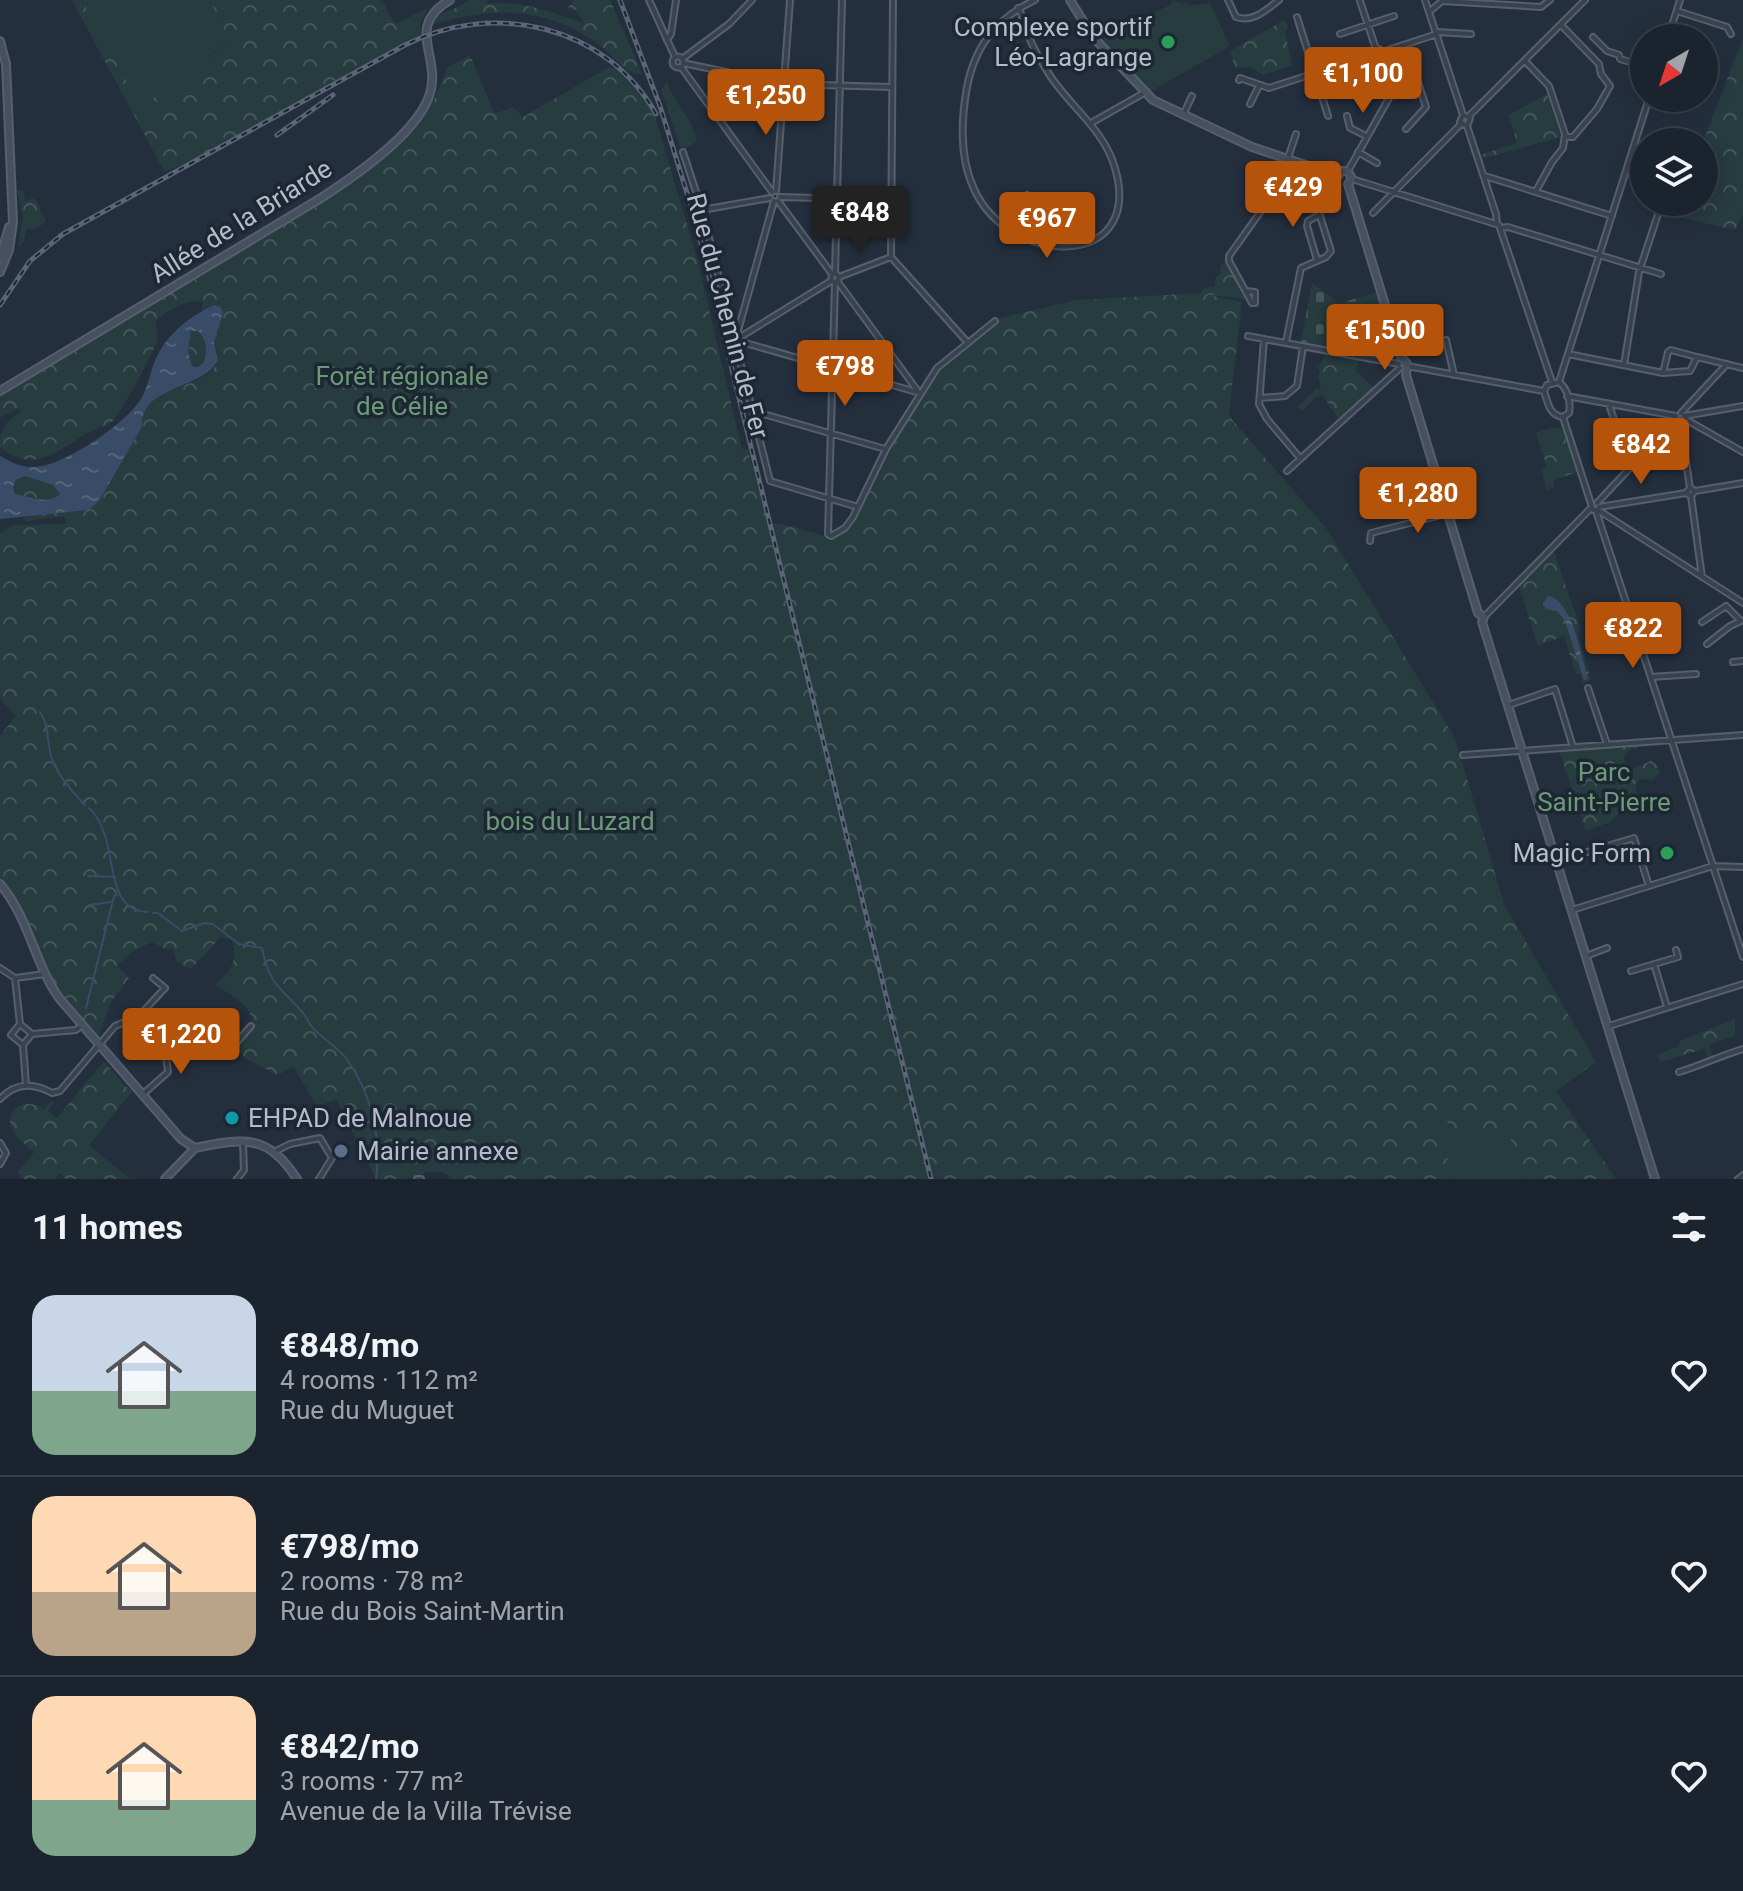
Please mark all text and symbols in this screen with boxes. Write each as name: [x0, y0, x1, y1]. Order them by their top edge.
place label: Complexe sportif Léo-Lagrange: [954, 12, 1153, 72]
north arrow: [1630, 24, 1718, 112]
map controls: [1630, 24, 1718, 216]
marker: Complexe sportif Léo-Lagrange: [1159, 33, 1177, 51]
pin: €1,100: [1298, 47, 1428, 115]
text: €1,100: [1323, 58, 1403, 88]
pin: €1,250: [701, 69, 831, 137]
text: €1,250: [726, 80, 806, 110]
button: layers: [1630, 128, 1718, 216]
street label: Allée de la Briarde: [145, 153, 337, 289]
pin: €429: [1246, 161, 1340, 229]
text: €429: [1263, 172, 1323, 202]
pin: €848: [813, 186, 907, 254]
street label: Rue du Chemin de Fer: [681, 190, 775, 442]
pin: €967: [1000, 192, 1094, 260]
text: €848: [830, 197, 890, 227]
text: €967: [1017, 203, 1077, 233]
pin: €1,500: [1320, 304, 1450, 372]
text: €1,500: [1345, 315, 1425, 345]
pin: €798: [798, 340, 892, 408]
text: €798: [815, 351, 875, 381]
park label: Forêt régionale de Célie: [316, 361, 488, 421]
pin: €842: [1594, 418, 1688, 486]
text: €842: [1611, 429, 1671, 459]
pin: €1,280: [1353, 467, 1483, 535]
text: €1,280: [1378, 478, 1458, 508]
pin: €822: [1586, 602, 1680, 670]
text: €822: [1603, 613, 1663, 643]
park label: Parc Saint-Pierre: [1537, 757, 1671, 817]
park label: bois du Luzard: [485, 806, 655, 836]
place label: Magic Form: [1513, 838, 1651, 868]
marker: Magic Form: [1658, 844, 1676, 862]
pin: €1,220: [116, 1008, 246, 1076]
text: €1,220: [141, 1019, 221, 1049]
place label: EHPAD de Malnoue: [248, 1103, 472, 1133]
marker: EHPAD de Malnoue: [223, 1109, 241, 1127]
place label: Mairie annexe: [357, 1136, 519, 1166]
marker: Mairie annexe: [332, 1142, 350, 1160]
icon: filters: [1667, 1205, 1711, 1249]
text: 11 homes: [32, 1207, 183, 1247]
text: €848/mo: [280, 1325, 419, 1365]
icon: home: [96, 1327, 192, 1423]
icon: heart: [1667, 1353, 1711, 1397]
text: 4 rooms · 112 m²: [280, 1365, 478, 1395]
text: Rue du Muguet: [280, 1395, 454, 1425]
text: €798/mo: [280, 1526, 419, 1566]
icon: home: [96, 1528, 192, 1624]
icon: heart: [1667, 1554, 1711, 1598]
text: 2 rooms · 78 m²: [280, 1566, 463, 1596]
text: Rue du Bois Saint-Martin: [280, 1596, 565, 1626]
text: €842/mo: [280, 1726, 419, 1766]
icon: home: [96, 1728, 192, 1824]
icon: heart: [1667, 1754, 1711, 1798]
text: 3 rooms · 77 m²: [280, 1766, 463, 1796]
text: Avenue de la Villa Trévise: [280, 1796, 572, 1826]

